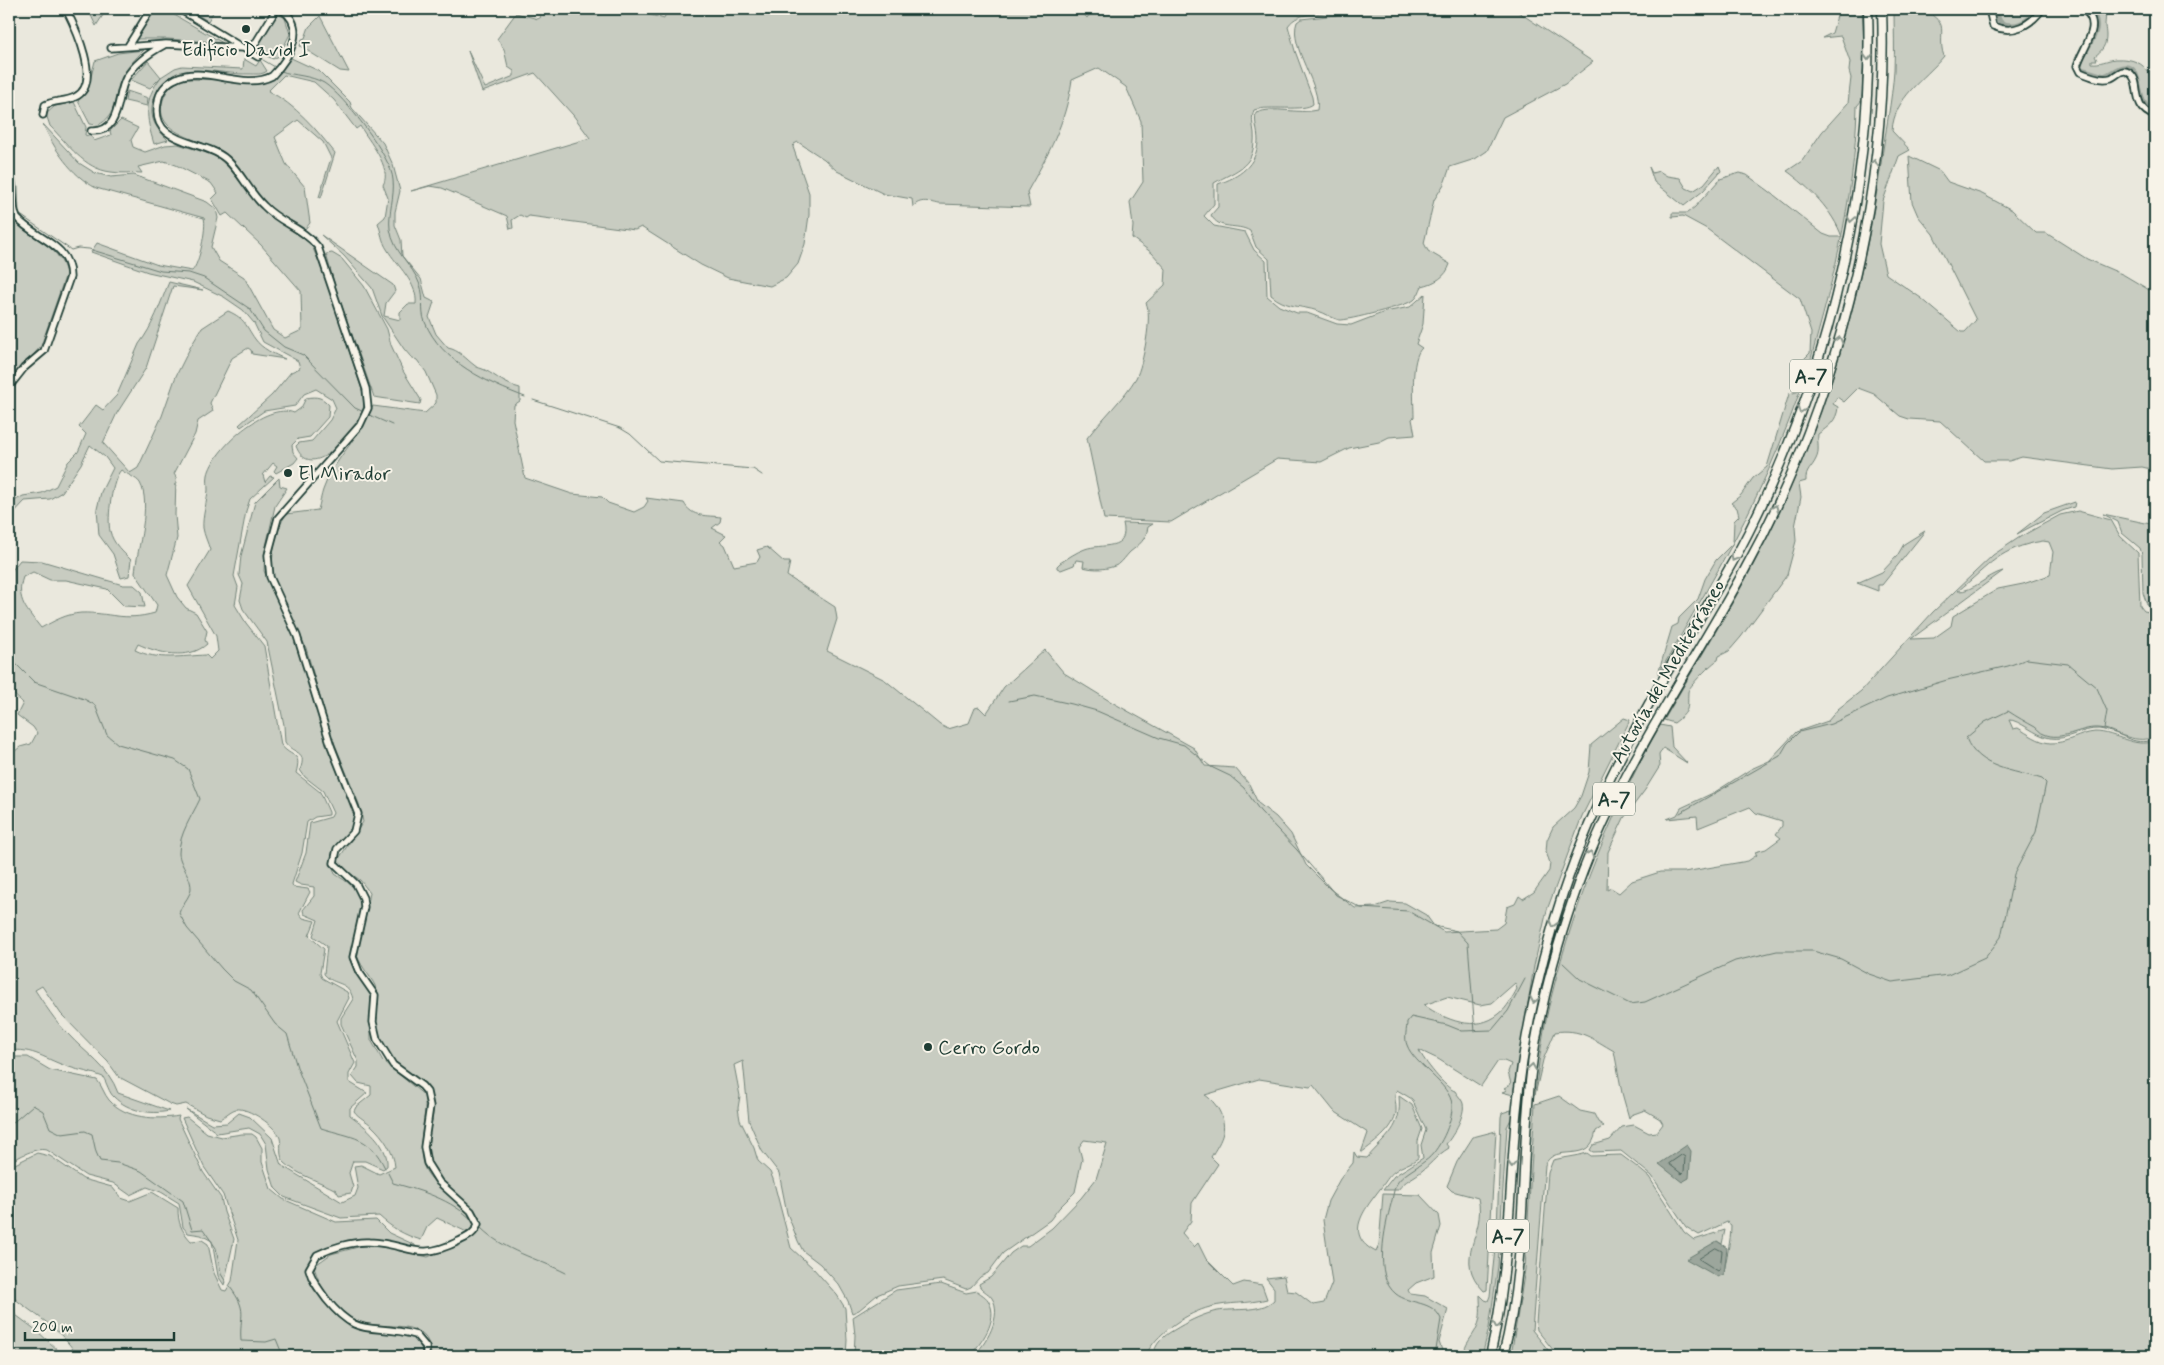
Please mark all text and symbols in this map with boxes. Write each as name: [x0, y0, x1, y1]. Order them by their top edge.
marker: Edificio David I: [240, 23, 252, 35]
place label: Edificio David I: [182, 37, 311, 64]
one-way arrow: [1862, 54, 1873, 62]
one-way arrow: [1868, 159, 1878, 168]
one-way arrow: [1846, 215, 1857, 223]
one-way arrow: [1833, 335, 1844, 344]
road number: A-7: [1790, 360, 1832, 392]
one-way arrow: [1797, 405, 1807, 413]
place label: El Mirador: [298, 461, 391, 488]
marker: El Mirador: [282, 467, 294, 479]
one-way arrow: [1769, 504, 1780, 513]
one-way arrow: [1730, 552, 1740, 561]
street label: Autovía del Mediterráneo: [1605, 575, 1732, 769]
road number: A-7: [1593, 782, 1635, 816]
one-way arrow: [1584, 850, 1594, 859]
one-way arrow: [1549, 919, 1559, 927]
one-way arrow: [1529, 996, 1539, 1005]
place label: Cerro Gordo: [938, 1035, 1040, 1062]
marker: Cerro Gordo: [922, 1041, 934, 1053]
one-way arrow: [1527, 1063, 1537, 1072]
one-way arrow: [1507, 1160, 1518, 1168]
road number: A-7: [1487, 1220, 1529, 1252]
scale bar: [25, 1310, 174, 1342]
text: 200 m: [32, 1318, 73, 1338]
one-way arrow: [1492, 1321, 1503, 1330]

